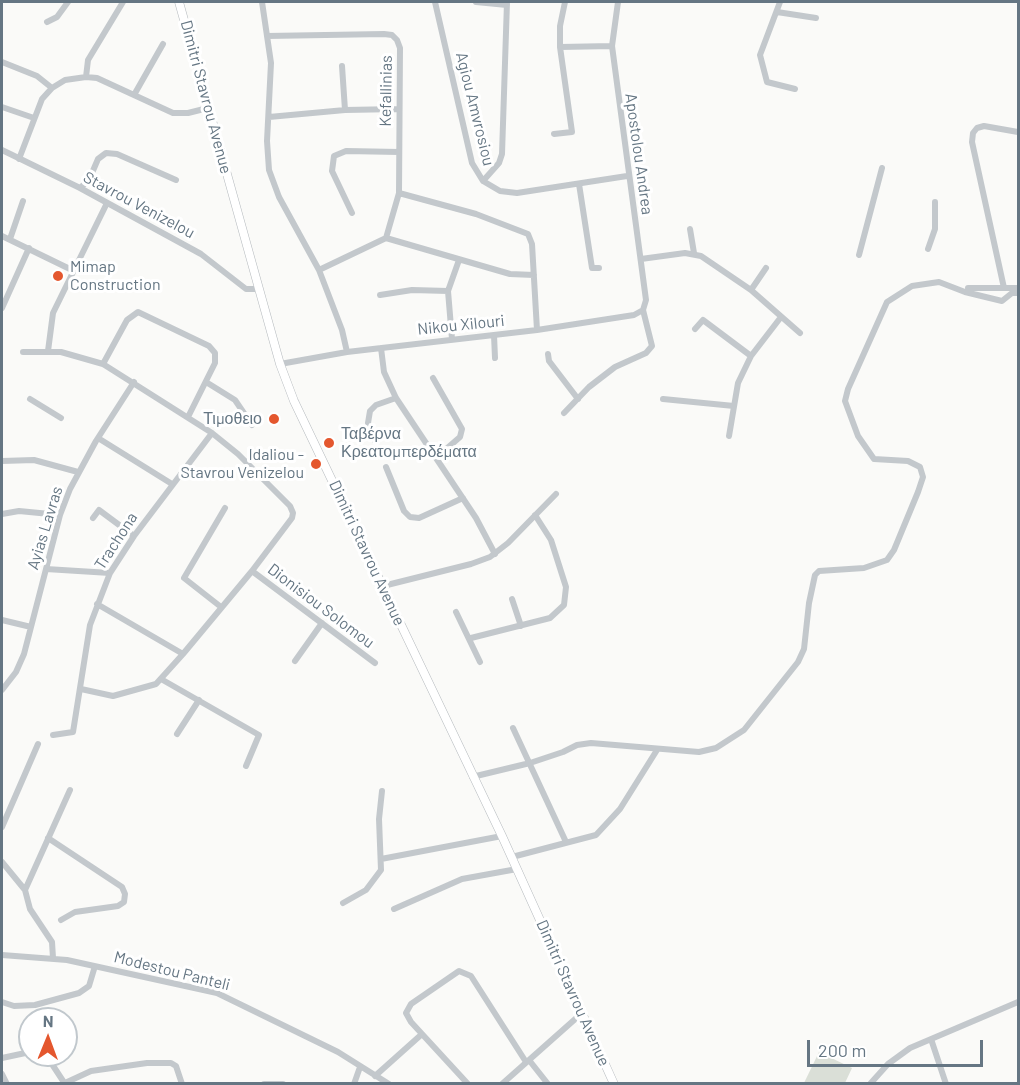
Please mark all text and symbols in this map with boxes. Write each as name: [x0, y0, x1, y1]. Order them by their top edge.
street label: Dimitri Stavrou Avenue: [176, 18, 236, 176]
street label: Agiou Amvrosiou: [452, 50, 498, 168]
street label: Kefallinias: [376, 55, 396, 127]
street label: Apostolou Andrea: [621, 92, 657, 216]
street label: Stavrou Venizelou: [80, 168, 198, 242]
place label: Mimap Construction: [70, 257, 161, 295]
marker: Mimap Construction: [51, 269, 65, 283]
street label: Nikou Xilouri: [416, 311, 506, 339]
place label: Τιμοθειο: [203, 409, 262, 429]
marker: Τιμοθειο: [267, 412, 281, 426]
place label: Ταβέρνα Κρεατομπερδέματα: [341, 424, 477, 462]
marker: Ταβέρνα Κρεατομπερδέματα: [322, 436, 336, 450]
place label: Idaliou - Stavrou Venizelou: [180, 445, 304, 483]
marker: Idaliou - Stavrou Venizelou: [309, 457, 323, 471]
street label: Dimitri Stavrou Avenue: [325, 477, 409, 629]
street label: Ayias Lavras: [23, 484, 67, 572]
street label: Trachona: [90, 509, 142, 573]
street label: Dionisiou Solomou: [264, 560, 378, 652]
street label: Dimitri Stavrou Avenue: [532, 917, 614, 1069]
street label: Modestou Panteli: [112, 947, 232, 995]
north arrow: [18, 1007, 78, 1067]
text: N: [43, 1011, 54, 1030]
scale bar: [810, 1028, 986, 1066]
text: 200 m: [818, 1039, 866, 1061]

